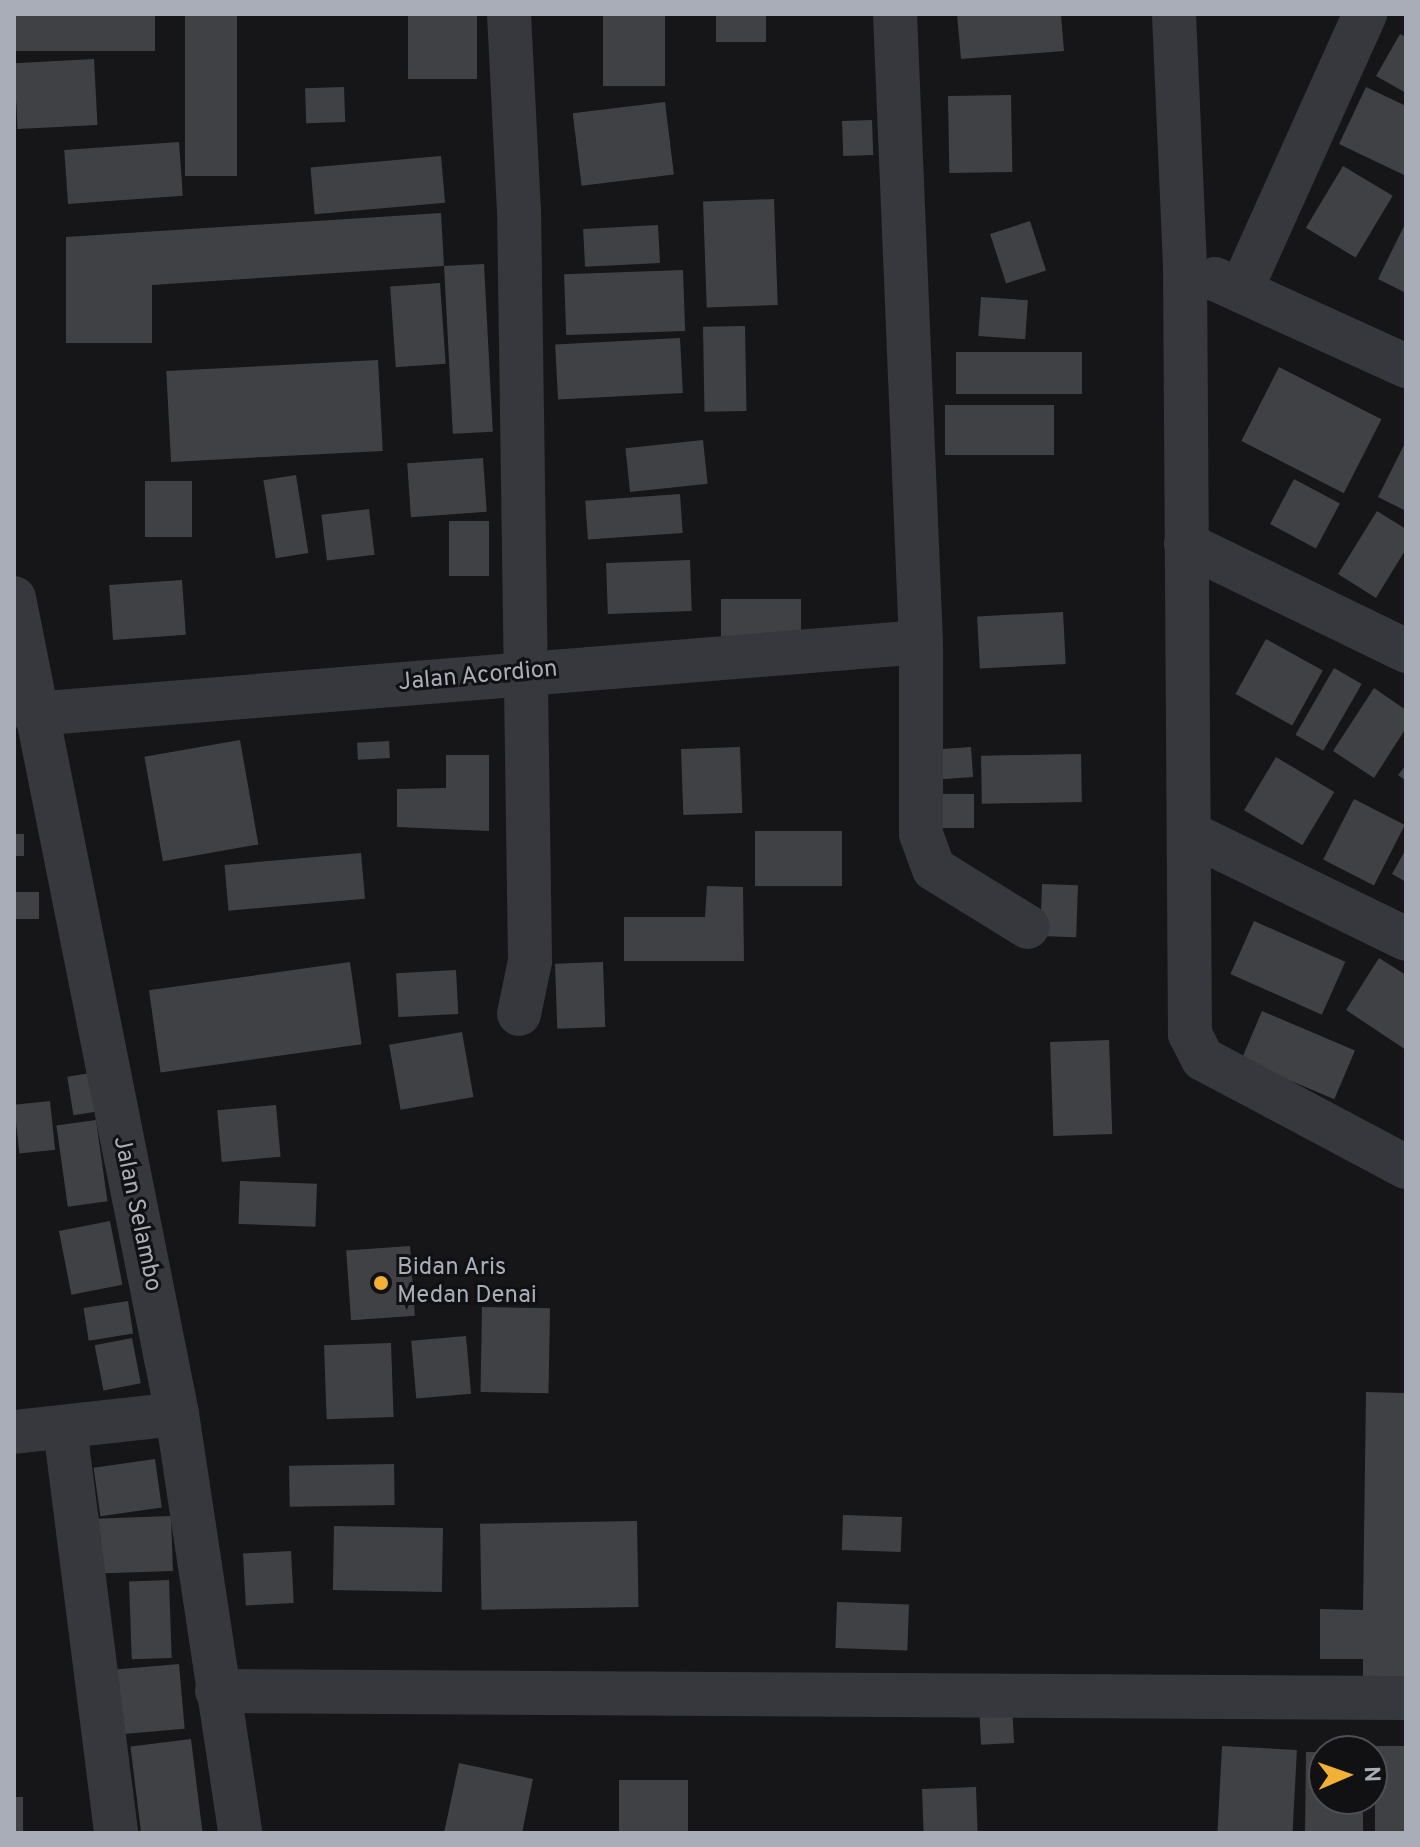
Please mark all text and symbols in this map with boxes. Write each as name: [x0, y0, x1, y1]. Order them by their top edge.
street label: Jalan Acordion: [397, 656, 559, 698]
street label: Jalan Selambo: [106, 1134, 166, 1294]
place label: Bidan Aris Medan Denai: [397, 1255, 537, 1311]
marker: Bidan Aris Medan Denai: [372, 1274, 390, 1292]
north arrow: [1308, 1735, 1388, 1815]
text: N: [1357, 1766, 1384, 1783]

